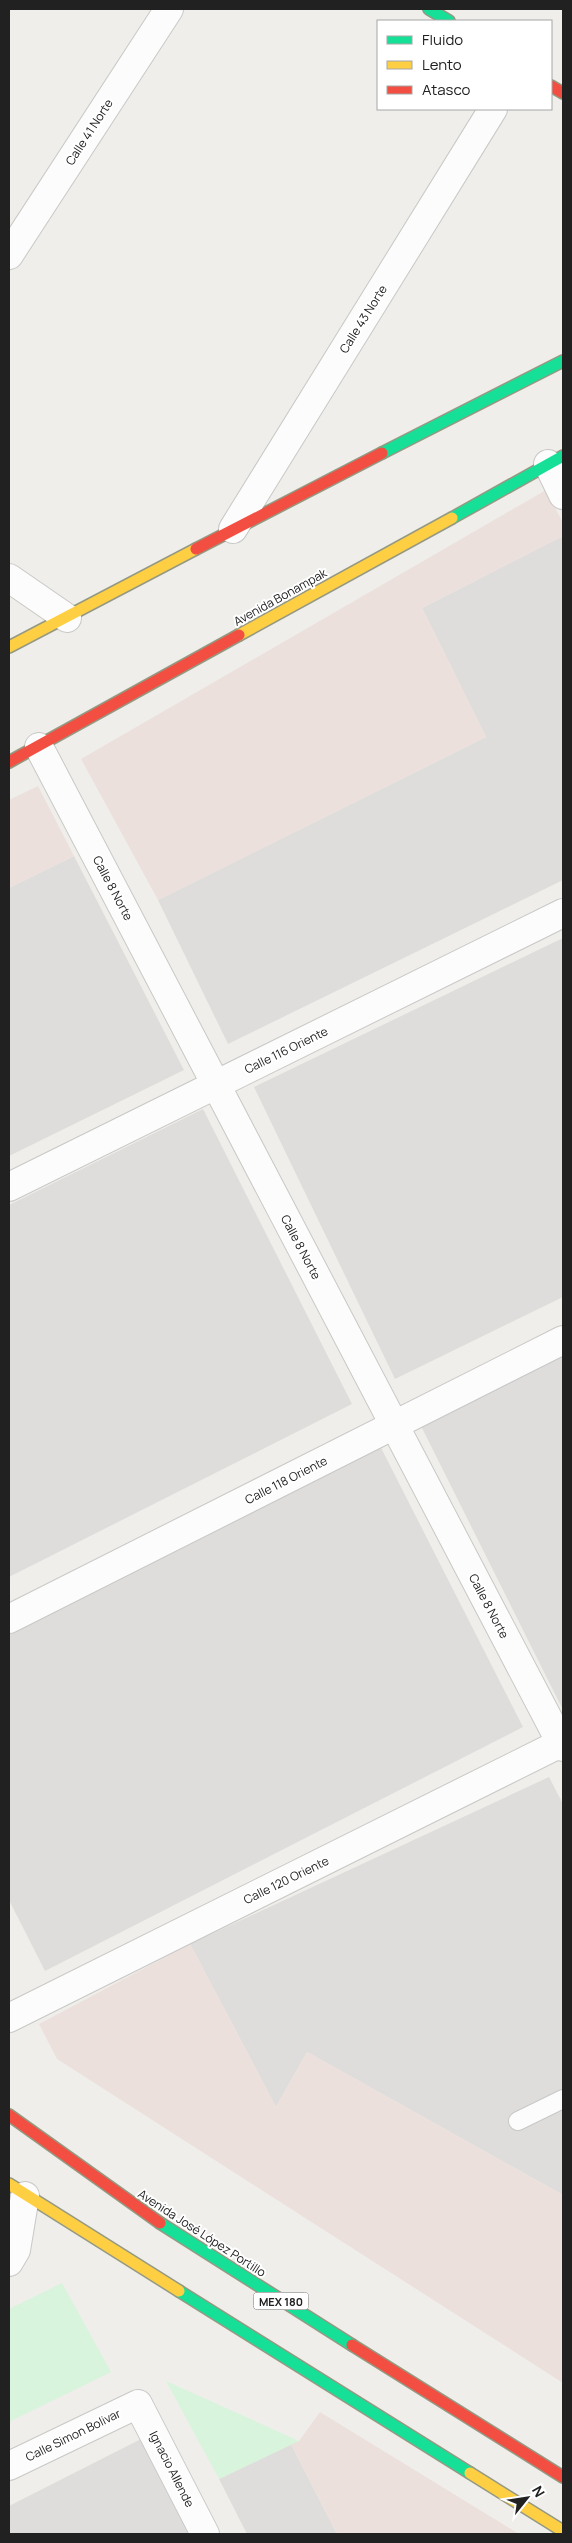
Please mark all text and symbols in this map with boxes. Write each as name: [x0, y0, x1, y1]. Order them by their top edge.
legend: [377, 20, 552, 110]
text: Fluido: [422, 29, 463, 50]
text: Lento: [422, 54, 462, 75]
text: Atasco: [422, 79, 470, 100]
street label: Calle 41 Norte: [61, 96, 117, 168]
street label: Calle 43 Norte: [335, 282, 391, 356]
street label: Avenida Bonampak: [230, 564, 331, 630]
street label: Calle 8 Norte: [89, 853, 137, 923]
street label: Calle 116 Oriente: [241, 1022, 331, 1078]
street label: Calle 8 Norte: [277, 1212, 325, 1282]
street label: Calle 118 Oriente: [242, 1452, 330, 1508]
street label: Calle 8 Norte: [465, 1571, 513, 1641]
street label: Calle 120 Oriente: [241, 1852, 331, 1908]
street label: Avenida José López Portillo: [135, 2185, 269, 2281]
road number: MEX 180: [254, 2292, 308, 2310]
street label: Calle Simon Bolivar: [23, 2404, 124, 2465]
street label: Ignacio Allende: [145, 2428, 199, 2510]
north arrow: [502, 2473, 552, 2523]
text: N: [528, 2482, 549, 2500]

